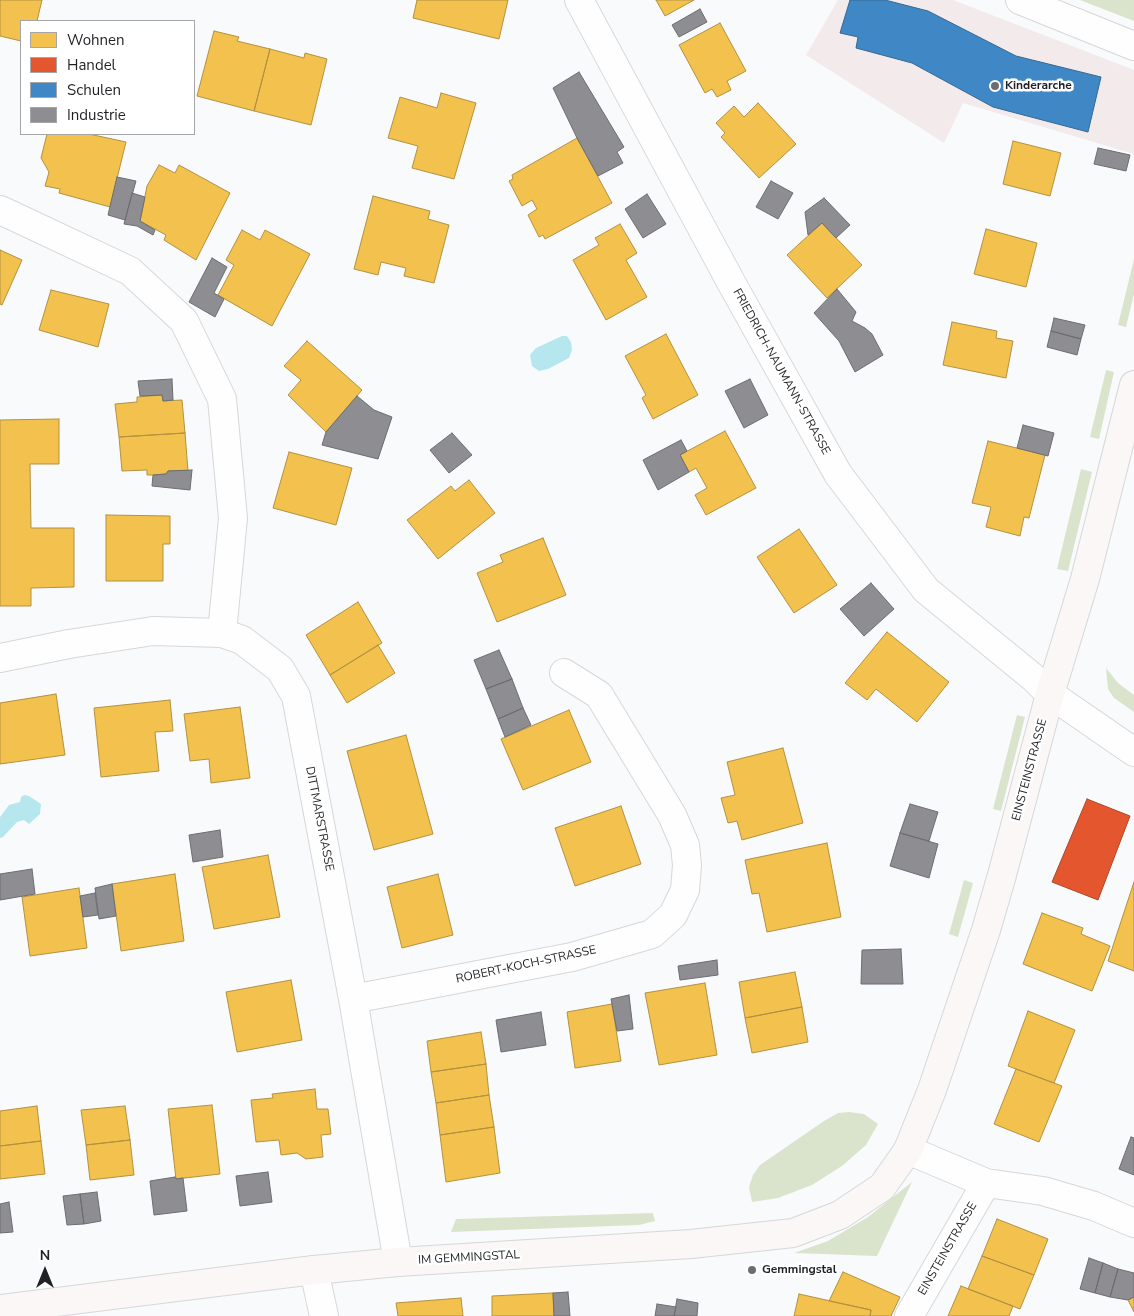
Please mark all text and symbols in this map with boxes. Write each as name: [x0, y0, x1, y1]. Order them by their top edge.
legend: [20, 20, 195, 135]
text: Wohnen: [67, 30, 125, 50]
text: Handel: [67, 55, 116, 75]
place label: Kinderarche: [1005, 79, 1072, 93]
text: Schulen: [67, 80, 121, 100]
marker: Kinderarche: [989, 80, 1001, 92]
text: Industrie: [67, 105, 126, 125]
street label: FRIEDRICH-NAUMANN-STRASSE: [729, 286, 833, 458]
street label: EINSTEINSTRASSE: [1009, 717, 1051, 823]
street label: DITTMARSTRASSE: [302, 765, 336, 873]
street label: ROBERT-KOCH-STRASSE: [455, 943, 597, 987]
street label: EINSTEINSTRASSE: [915, 1200, 981, 1298]
north arrow: [20, 1246, 70, 1296]
text: N: [40, 1246, 50, 1265]
street label: IM GEMMINGSTAL: [418, 1248, 520, 1268]
place label: Gemmingstal: [762, 1263, 837, 1277]
marker: Gemmingstal: [746, 1264, 758, 1276]

